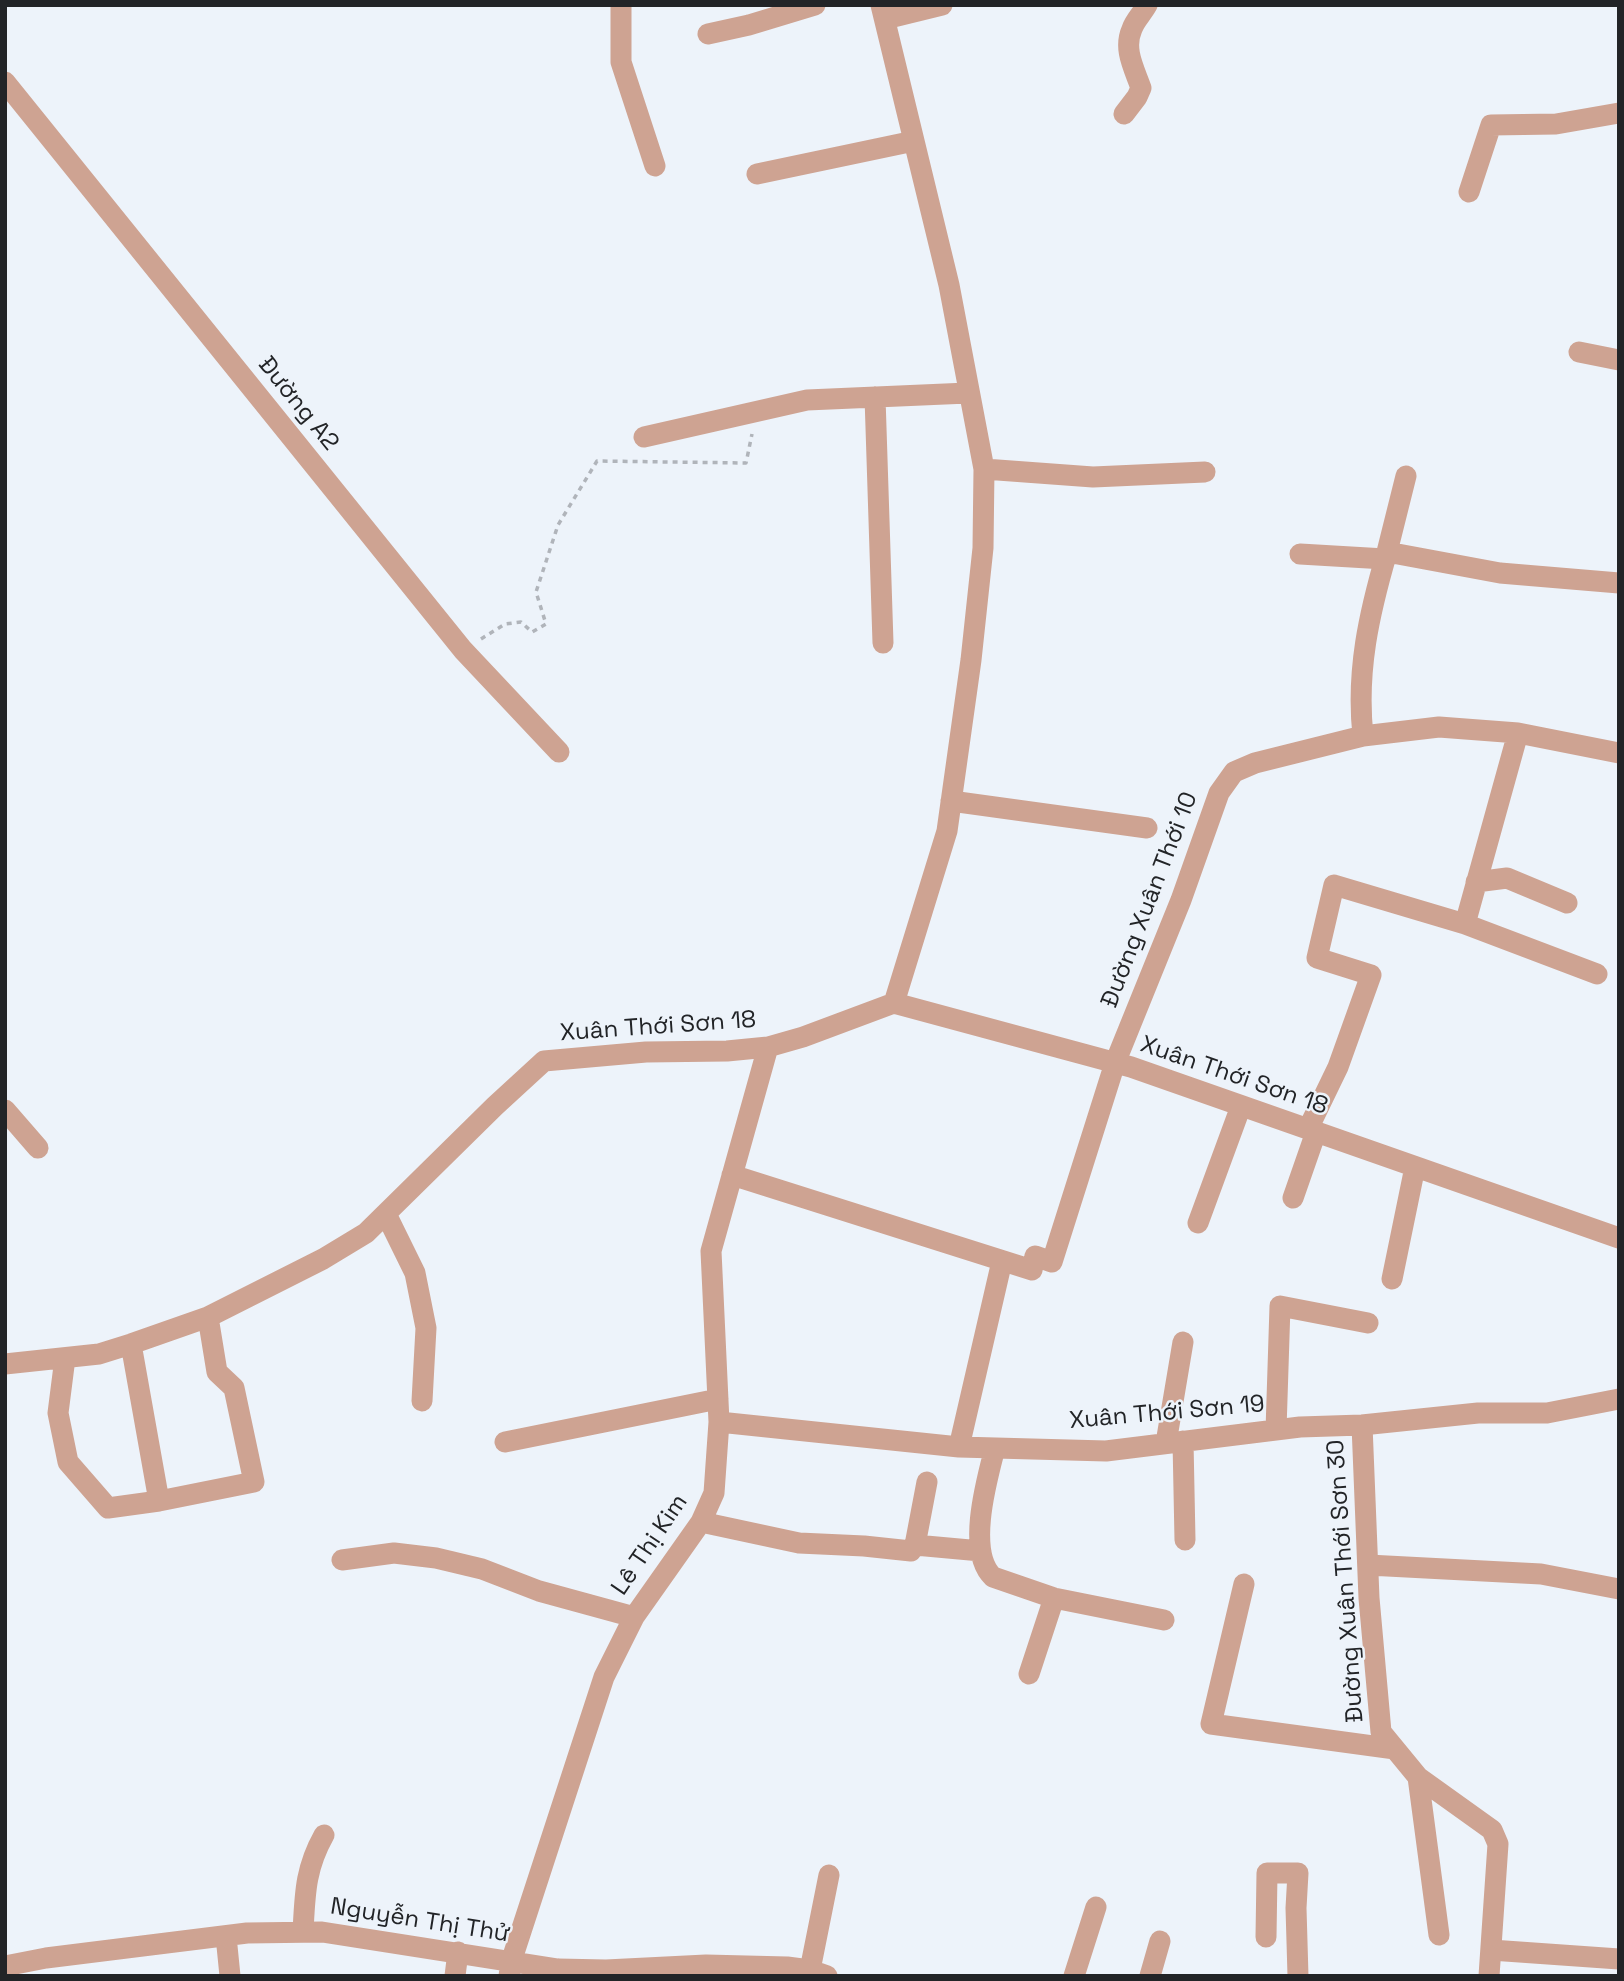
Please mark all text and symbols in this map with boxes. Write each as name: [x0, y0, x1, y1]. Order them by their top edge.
street label: Đường A2: [252, 351, 344, 457]
street label: Đường Xuân Thới 10: [1096, 788, 1204, 1012]
street label: Xuân Thới Sơn 18: [559, 1006, 757, 1048]
street label: Xuân Thới Sơn 18: [1137, 1030, 1331, 1122]
street label: Xuân Thới Sơn 19: [1068, 1390, 1266, 1436]
street label: Đường Xuân Thới Sơn 30: [1322, 1439, 1370, 1723]
street label: Lê Thị Kim: [606, 1489, 694, 1601]
street label: Nguyễn Thị Thử: [328, 1893, 512, 1949]

